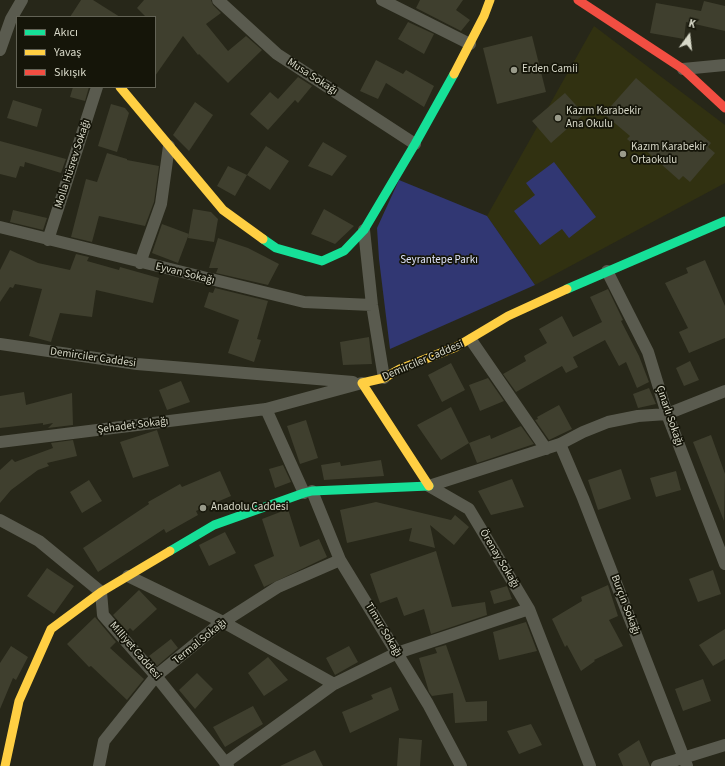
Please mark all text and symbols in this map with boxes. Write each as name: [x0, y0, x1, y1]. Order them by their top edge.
legend: [16, 16, 156, 88]
north arrow: [669, 16, 709, 56]
text: K: [687, 16, 697, 32]
text: Akıcı: [54, 24, 78, 41]
text: Yavaş: [54, 44, 81, 61]
street label: Musa Sokağı: [284, 56, 340, 98]
place label: Erden Camii: [522, 63, 578, 77]
text: Sıkışık: [54, 64, 86, 81]
marker: Erden Camii: [509, 65, 519, 75]
place label: Kazım Karabekir Ana Okulu: [566, 105, 641, 131]
marker: Kazım Karabekir Ana Okulu: [553, 113, 563, 123]
street label: Molla Hüsrev Sokağı: [52, 118, 94, 210]
place label: Kazım Karabekir Ortaokulu: [631, 141, 706, 167]
marker: Kazım Karabekir Ortaokulu: [618, 149, 628, 159]
park label: Seyrantepe Parkı: [400, 254, 478, 268]
street label: Eyvan Sokağı: [154, 260, 216, 288]
street label: Demirciler Caddesi: [381, 338, 465, 384]
street label: Demirciler Caddesi: [49, 345, 137, 371]
street label: Çınarlı Sokağı: [652, 384, 686, 448]
street label: Şehadet Sokağı: [97, 415, 169, 437]
place label: Anadolu Caddesi: [211, 501, 288, 515]
marker: Anadolu Caddesi: [198, 503, 208, 513]
street label: Örenay Sokağı: [476, 527, 522, 591]
street label: Burçin Sokağı: [608, 573, 642, 637]
street label: Timur Sokağı: [362, 601, 404, 659]
street label: Termal Sokağı: [171, 616, 229, 668]
street label: Milliyet Caddesi: [106, 619, 164, 683]

